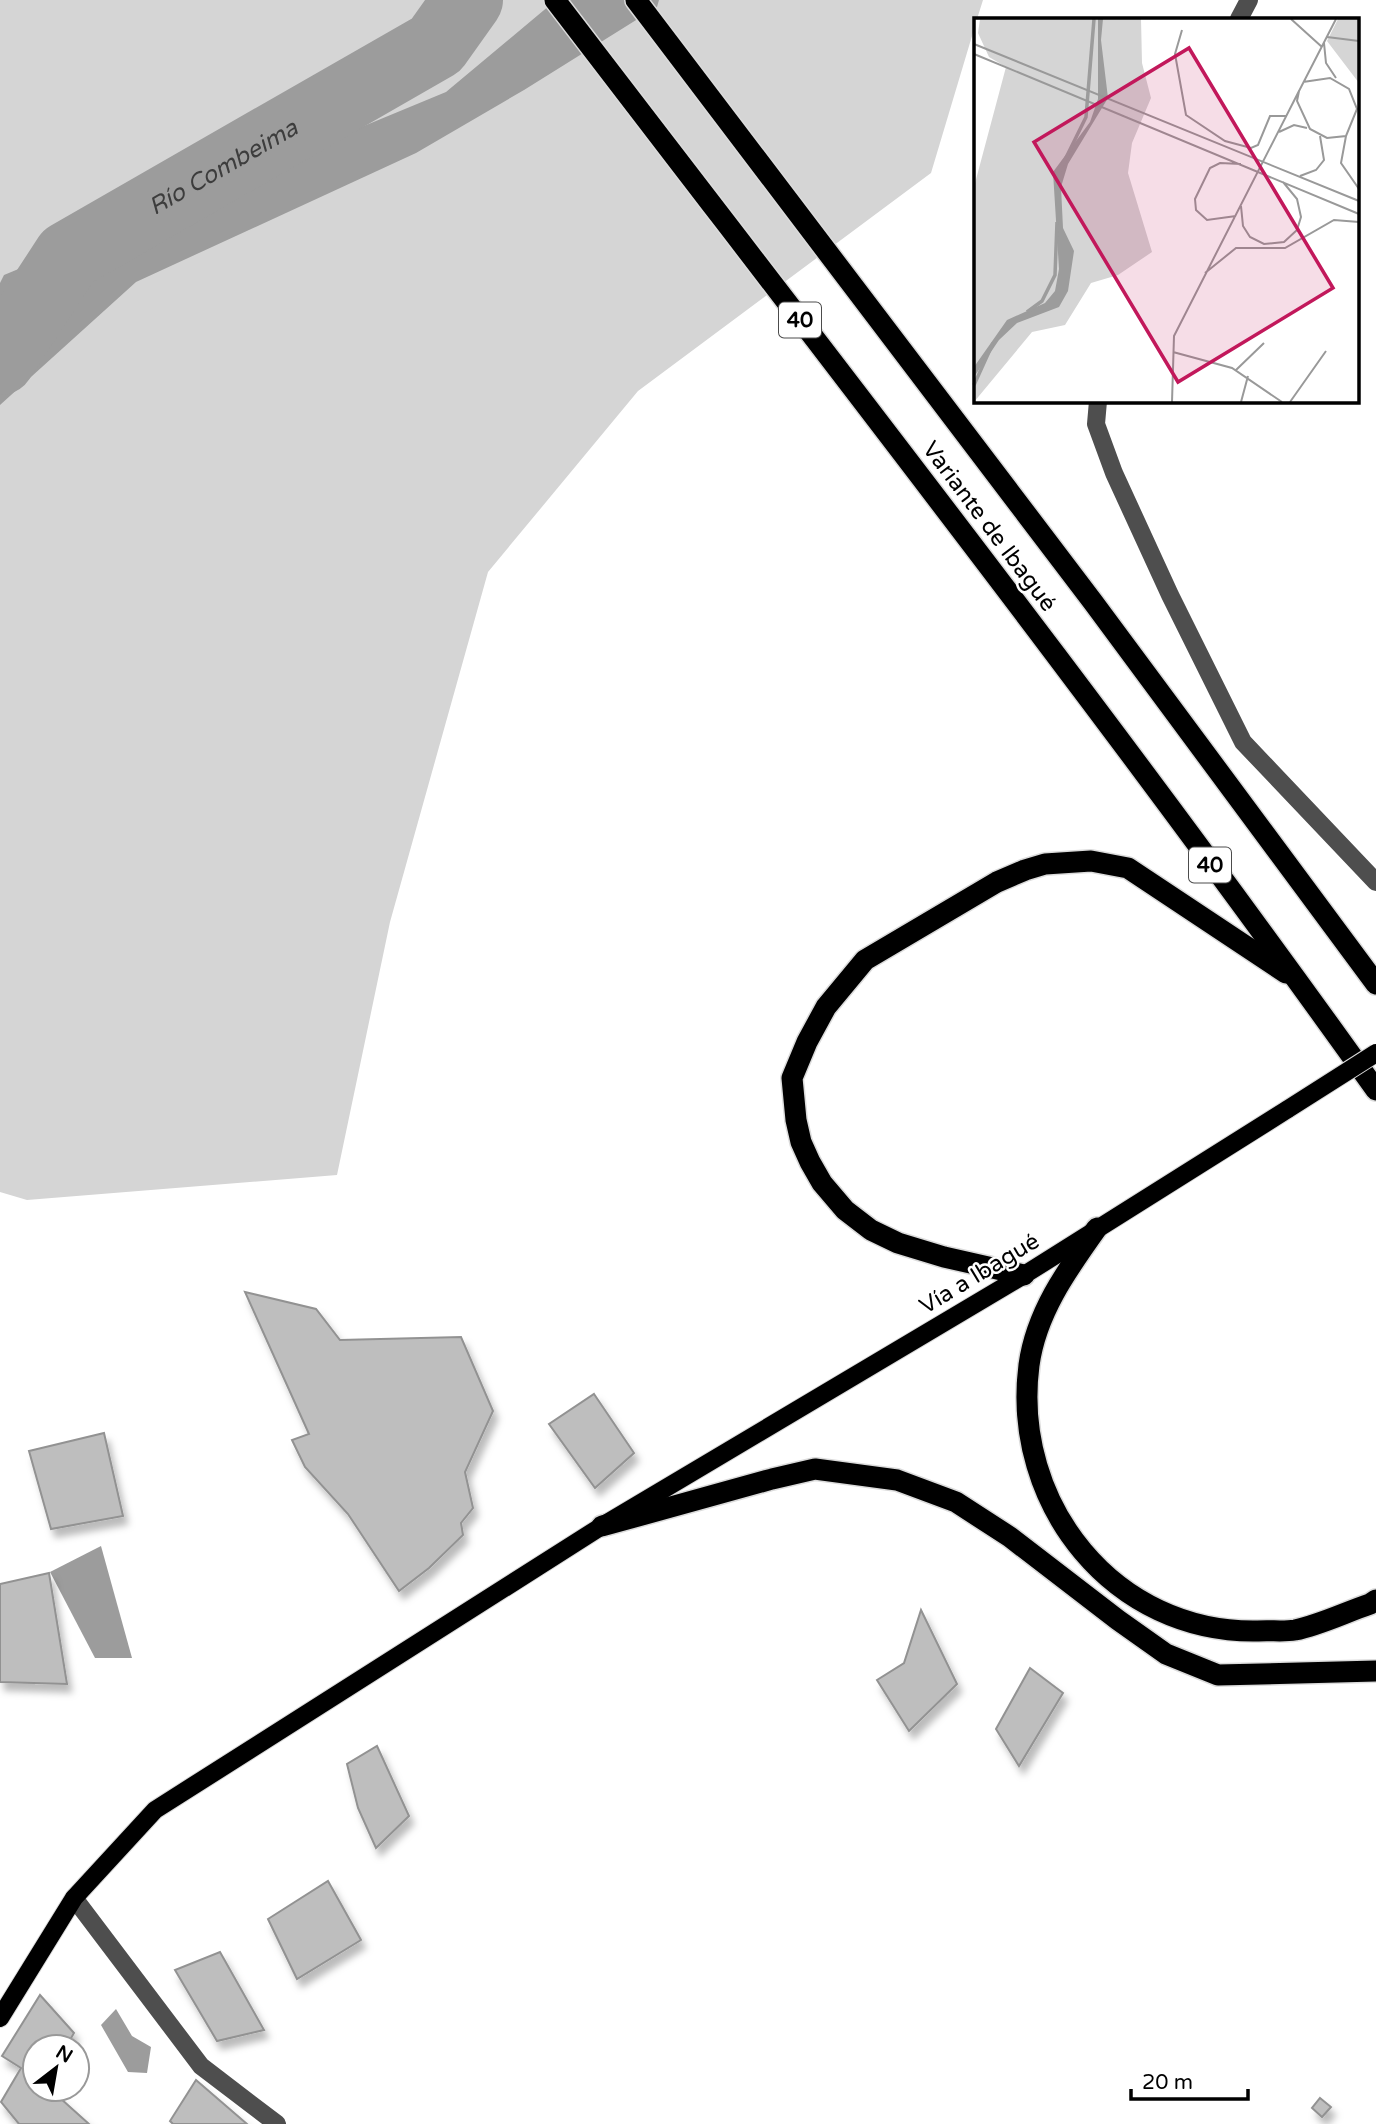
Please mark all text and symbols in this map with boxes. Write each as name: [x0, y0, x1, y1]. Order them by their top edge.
inset map: [974, 18, 1358, 402]
water label: Río Combeima: [144, 113, 303, 222]
road number: 40: [779, 302, 821, 338]
street label: Variante de Ibagué: [916, 436, 1062, 617]
road number: 40: [1189, 848, 1231, 882]
street label: Vía a Ibagué: [915, 1227, 1044, 1321]
north arrow: [21, 2033, 91, 2103]
text: N: [52, 2041, 76, 2068]
scale bar: [1131, 2058, 1248, 2102]
text: 20 m: [1142, 2070, 1193, 2095]

